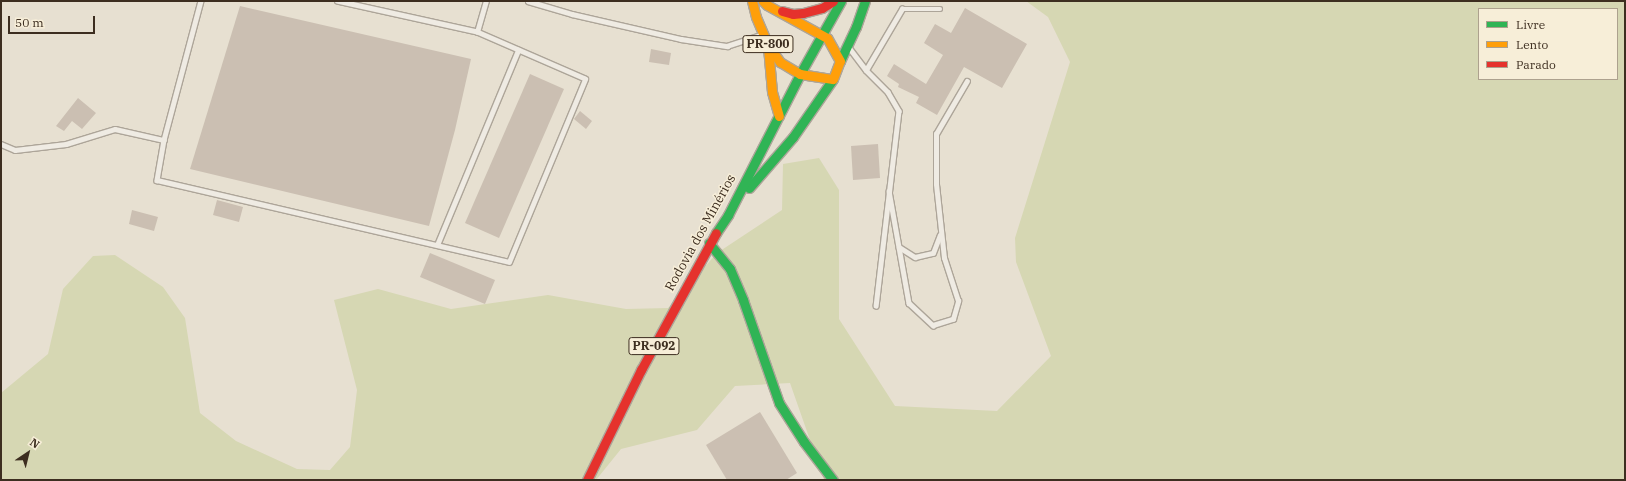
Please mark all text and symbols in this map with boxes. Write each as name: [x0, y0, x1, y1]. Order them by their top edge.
scale bar: [10, 8, 97, 34]
legend: [1478, 8, 1618, 80]
text: 50 m: [15, 15, 44, 30]
text: Livre: [1516, 17, 1545, 32]
road number: PR-800: [742, 34, 794, 54]
text: Lento: [1516, 37, 1548, 52]
text: Parado: [1516, 57, 1556, 72]
street label: Rodovia dos Minérios: [662, 172, 740, 294]
road number: PR-092: [628, 336, 680, 356]
north arrow: [8, 433, 48, 473]
text: N: [27, 435, 42, 451]

